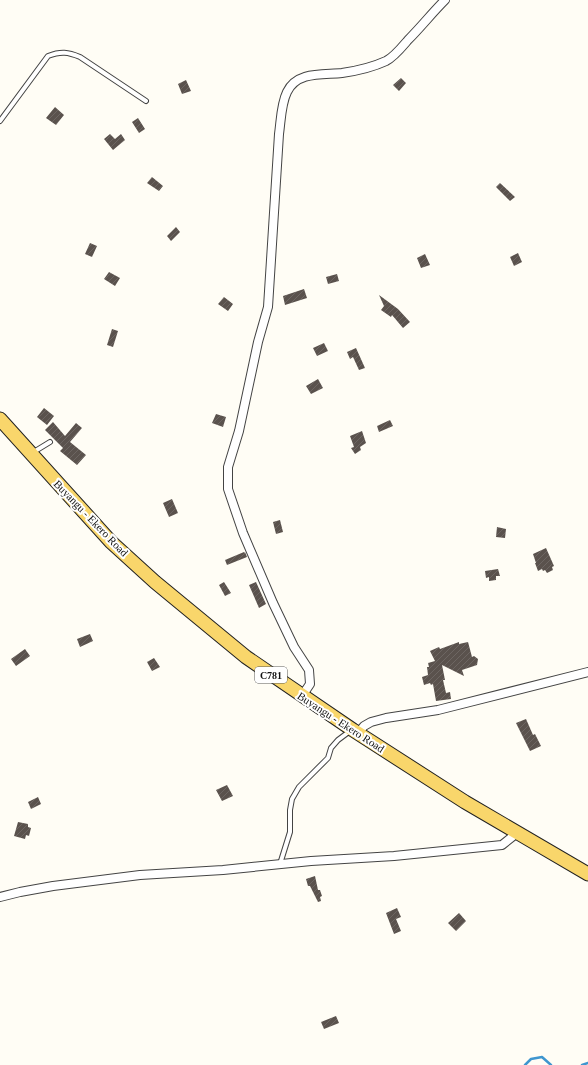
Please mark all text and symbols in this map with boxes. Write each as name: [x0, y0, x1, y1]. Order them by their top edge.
street label: Buyangu - Ekero Road: [52, 477, 131, 559]
road number: C781: [255, 667, 287, 683]
street label: Buyangu - Ekero Road: [295, 689, 387, 755]

